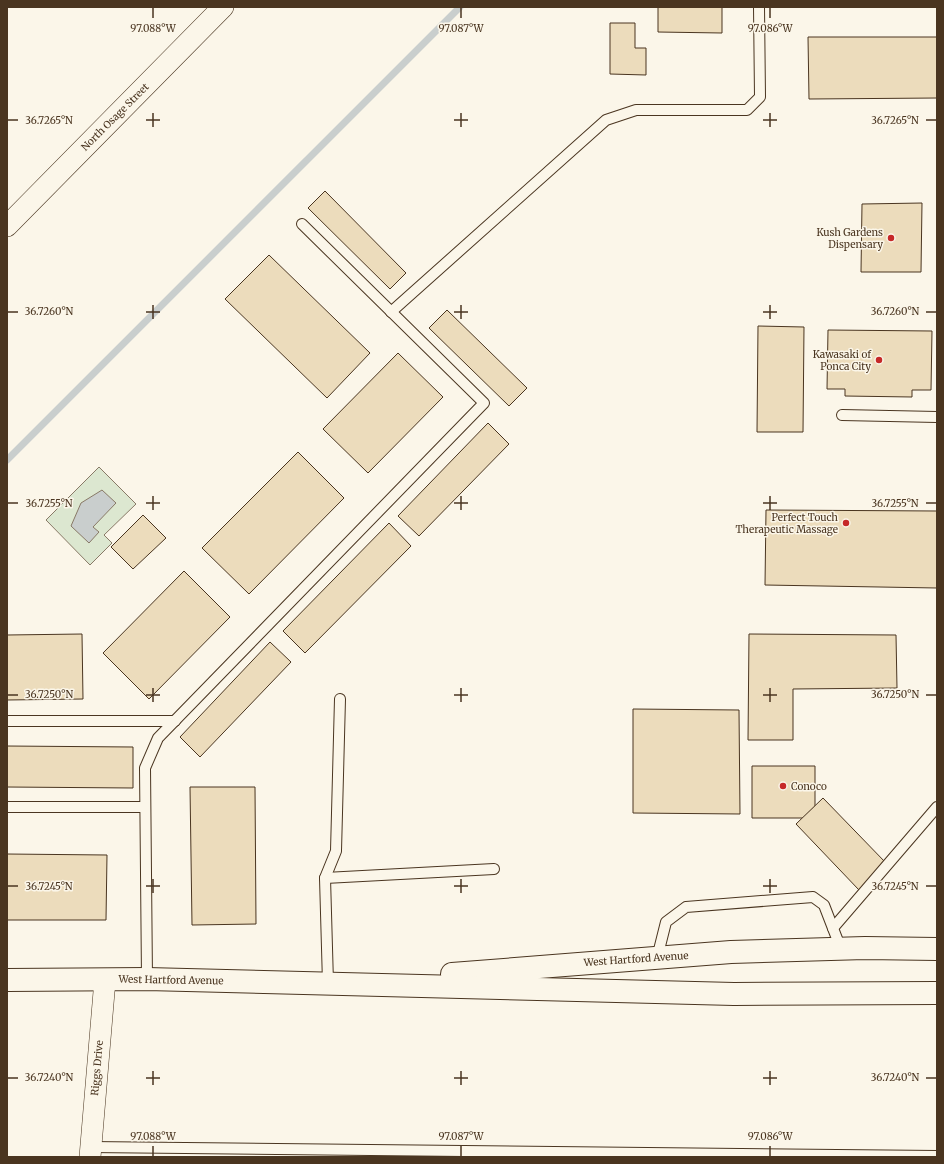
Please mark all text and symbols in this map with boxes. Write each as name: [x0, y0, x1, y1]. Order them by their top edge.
text: 97.088°W: [130, 22, 177, 35]
text: 97.087°W: [438, 22, 485, 35]
text: 97.086°W: [748, 22, 793, 35]
street label: North Osage Street: [78, 80, 152, 154]
text: 36.7265°N: [25, 114, 73, 127]
text: 36.7265°N: [871, 114, 919, 127]
place label: Kush Gardens Dispensary: [816, 226, 883, 251]
marker: Kush Gardens Dispensary: [886, 233, 896, 243]
text: 36.7260°N: [25, 305, 74, 318]
text: 36.7260°N: [871, 305, 920, 318]
place label: Kawasaki of Ponca City: [813, 348, 872, 373]
marker: Kawasaki of Ponca City: [874, 355, 884, 365]
text: 36.7255°N: [25, 497, 73, 510]
text: 36.7255°N: [871, 497, 919, 510]
place label: Perfect Touch Therapeutic Massage: [735, 511, 838, 536]
marker: Perfect Touch Therapeutic Massage: [841, 518, 851, 528]
text: 36.7250°N: [25, 688, 73, 701]
text: 36.7250°N: [871, 688, 919, 701]
place label: Conoco: [791, 780, 827, 793]
marker: Conoco: [778, 781, 788, 791]
text: 36.7245°N: [25, 880, 73, 893]
text: 36.7245°N: [871, 880, 919, 893]
street label: West Hartford Avenue: [582, 949, 689, 969]
street label: West Hartford Avenue: [117, 973, 224, 987]
street label: Riggs Drive: [88, 1040, 106, 1096]
text: 36.7240°N: [25, 1071, 74, 1084]
text: 36.7240°N: [871, 1071, 920, 1084]
text: 97.088°W: [130, 1130, 177, 1143]
text: 97.087°W: [438, 1130, 485, 1143]
text: 97.086°W: [748, 1130, 793, 1143]

